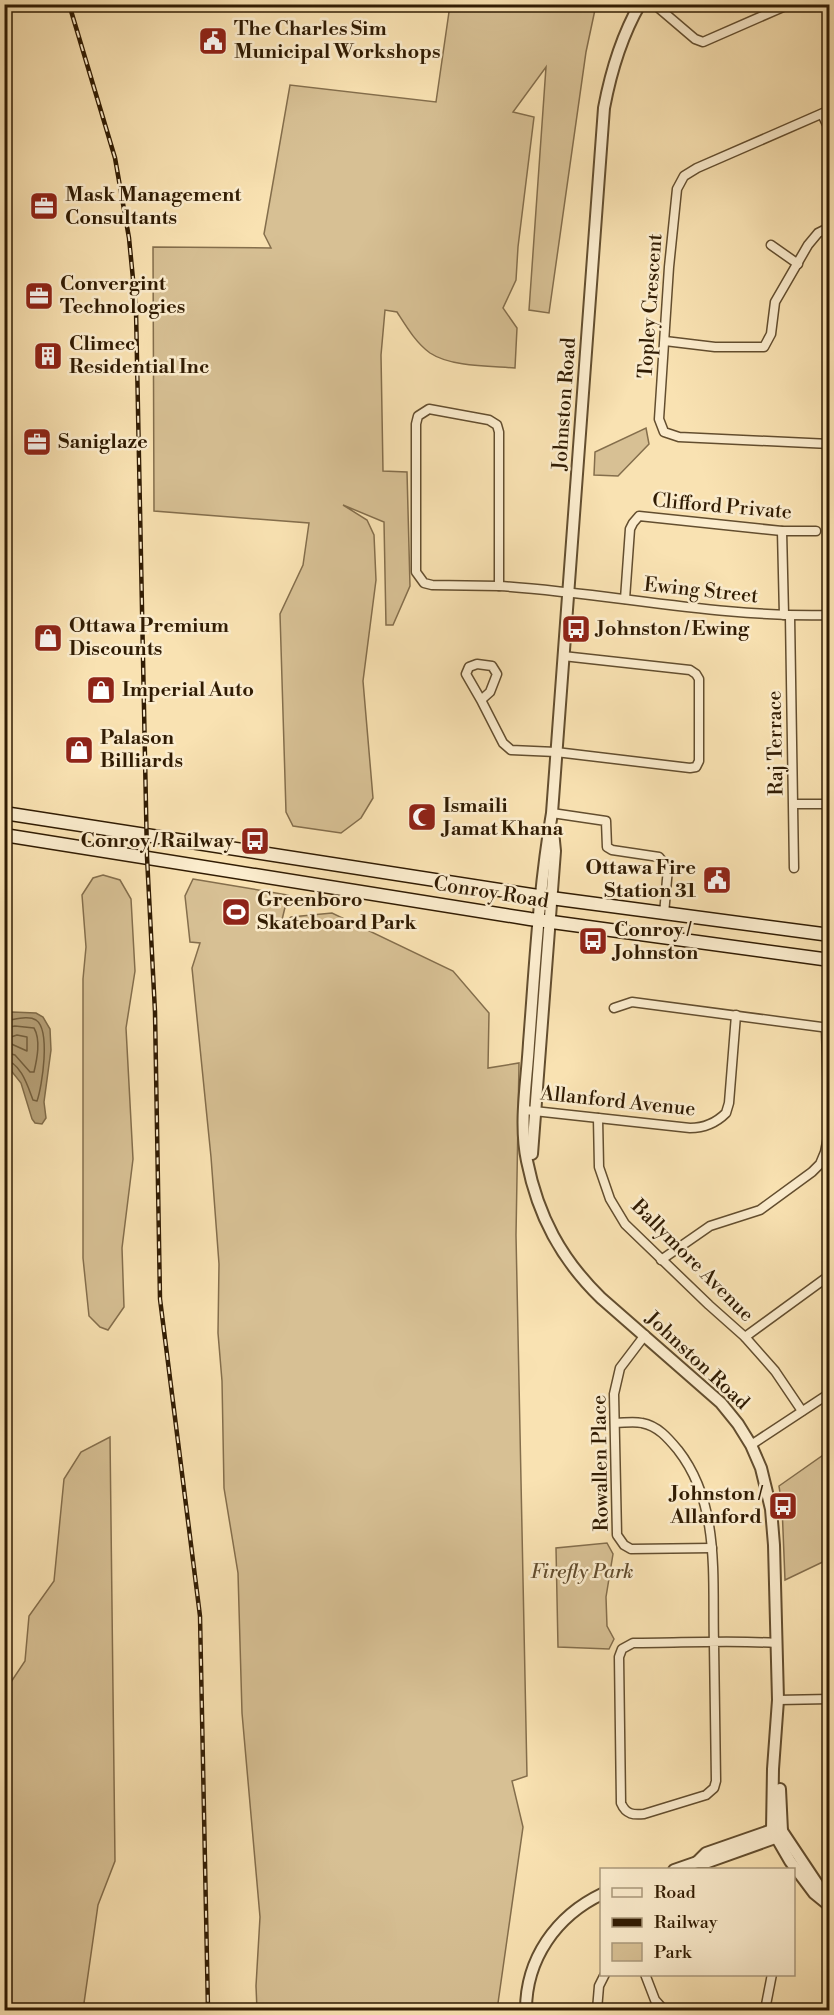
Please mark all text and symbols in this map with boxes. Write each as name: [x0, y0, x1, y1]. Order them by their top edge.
place label: The Charles Sim Municipal Workshops: [234, 17, 441, 65]
public building icon: The Charles Sim Municipal Workshops: [197, 25, 229, 57]
place label: Mask Management Consultants: [65, 183, 242, 231]
office icon: Mask Management Consultants: [28, 190, 60, 222]
street label: Topley Crescent: [633, 233, 669, 379]
place label: Convergint Technologies: [60, 272, 185, 320]
office icon: Convergint Technologies: [23, 280, 55, 312]
place label: Climec Residential Inc: [69, 332, 209, 380]
street label: Johnston Road: [548, 336, 582, 472]
building icon: Climec Residential Inc: [32, 340, 64, 372]
office icon: Saniglaze: [21, 426, 53, 458]
place label: Saniglaze: [58, 430, 148, 455]
street label: Clifford Private: [651, 488, 793, 526]
street label: Ewing Street: [643, 573, 759, 609]
bus stop icon: Johnston / Ewing: [560, 613, 592, 645]
place label: Ottawa Premium Discounts: [69, 614, 229, 662]
place label: Johnston / Ewing: [594, 617, 750, 642]
shop icon: Ottawa Premium Discounts: [32, 622, 64, 654]
shop icon: Imperial Auto: [85, 674, 117, 706]
place label: Imperial Auto: [122, 678, 254, 703]
street label: Raj Terrace: [763, 690, 789, 796]
place label: Palason Billiards: [100, 726, 183, 774]
shop icon: Palason Billiards: [63, 734, 95, 766]
place label: Ismaili Jamat Khana: [440, 794, 564, 842]
mosque icon: Ismaili Jamat Khana: [406, 801, 438, 833]
bus stop icon: Conroy / Railway: [239, 825, 271, 857]
place label: Conroy / Railway: [80, 829, 235, 854]
place label: Ottawa Fire Station 31: [586, 856, 696, 904]
public building icon: Ottawa Fire Station 31: [701, 864, 733, 896]
street label: Conroy Road: [432, 872, 551, 915]
place label: Greenboro Skateboard Park: [257, 888, 417, 936]
sports icon: Greenboro Skateboard Park: [220, 896, 252, 928]
place label: Conroy / Johnston: [611, 918, 699, 966]
bus stop icon: Conroy / Johnston: [577, 925, 609, 957]
street label: Allanford Avenue: [538, 1081, 697, 1123]
street label: Ballymore Avenue: [625, 1194, 759, 1328]
street label: Johnston Road: [639, 1306, 755, 1416]
street label: Rowallen Place: [587, 1395, 615, 1531]
place label: Johnston / Allanford: [668, 1482, 763, 1530]
bus stop icon: Johnston / Allanford: [767, 1490, 799, 1522]
park label: Firefly Park: [530, 1560, 634, 1585]
legend: [600, 1868, 795, 1976]
text: Road: [654, 1881, 697, 1904]
text: Railway: [654, 1911, 718, 1934]
text: Park: [654, 1941, 693, 1964]

